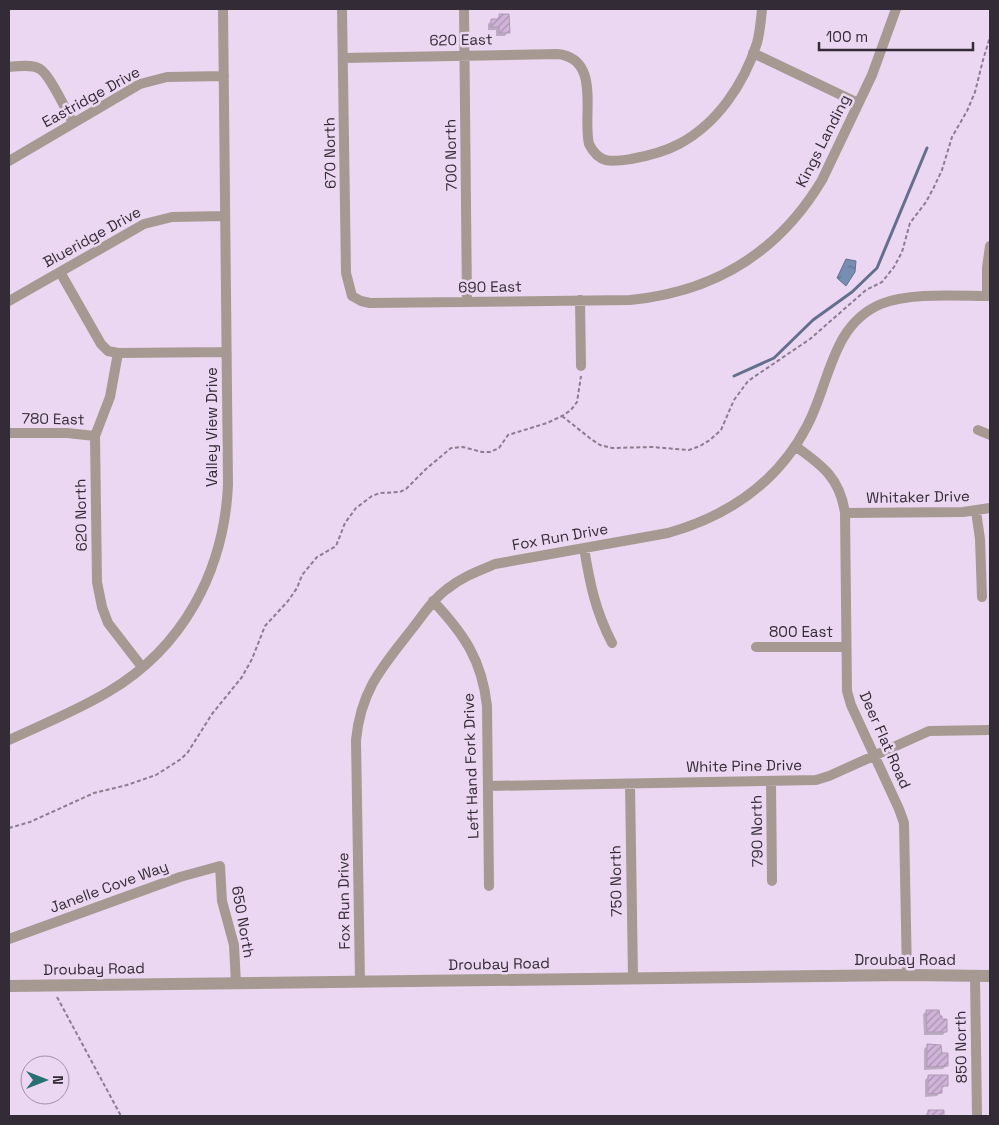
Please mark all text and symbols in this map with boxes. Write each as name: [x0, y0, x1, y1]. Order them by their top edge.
scale bar: [819, 20, 973, 52]
text: 100 m: [826, 27, 868, 46]
street label: 620 East: [429, 29, 493, 50]
street label: Eastridge Drive: [39, 62, 143, 131]
street label: Kings Landing: [791, 91, 854, 190]
street label: 670 North: [319, 117, 340, 189]
street label: 700 North: [440, 119, 461, 191]
street label: Blueridge Drive: [40, 202, 144, 271]
street label: 690 East: [458, 276, 522, 297]
street label: Valley View Drive: [202, 367, 221, 487]
street label: 780 East: [21, 408, 85, 429]
street label: 620 North: [70, 479, 91, 551]
street label: Whitaker Drive: [866, 486, 970, 507]
street label: Fox Run Drive: [510, 519, 610, 554]
street label: 800 East: [769, 622, 833, 641]
street label: Deer Flat Road: [855, 688, 915, 791]
street label: Left Hand Fork Drive: [458, 693, 483, 839]
street label: White Pine Drive: [686, 755, 802, 776]
street label: 790 North: [746, 795, 767, 867]
street label: 750 North: [605, 845, 626, 917]
street label: Fox Run Drive: [333, 852, 354, 950]
street label: Janelle Cove Way: [47, 856, 171, 917]
street label: 650 North: [228, 885, 259, 959]
street label: Droubay Road: [854, 950, 956, 969]
street label: Droubay Road: [448, 953, 550, 974]
street label: Droubay Road: [43, 958, 145, 979]
street label: 850 North: [950, 1010, 971, 1084]
north arrow: [20, 1055, 70, 1105]
text: N: [49, 1075, 67, 1085]

